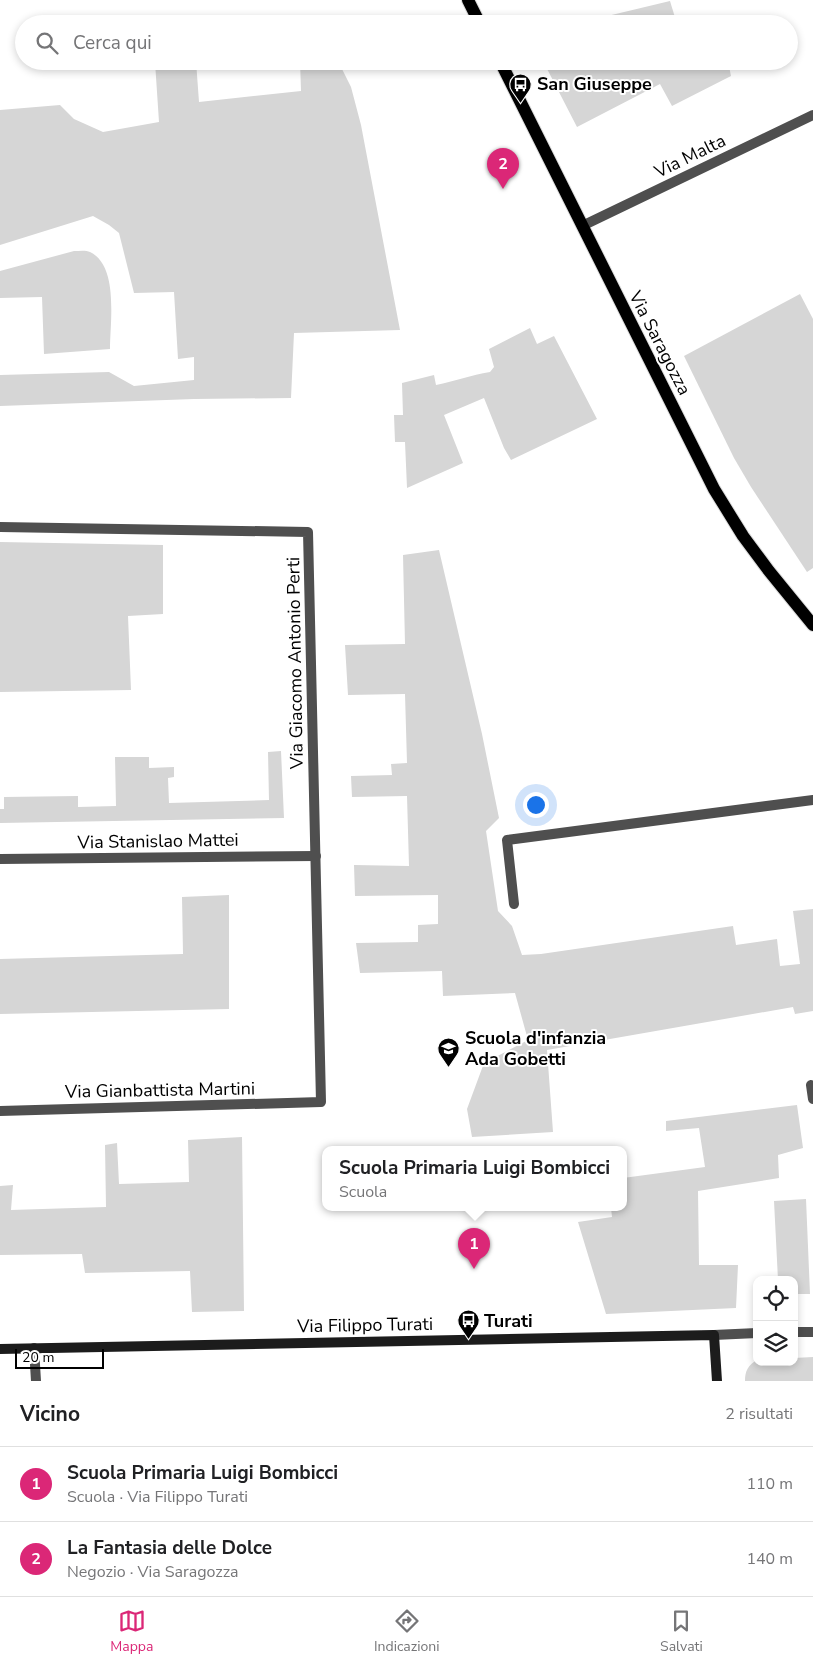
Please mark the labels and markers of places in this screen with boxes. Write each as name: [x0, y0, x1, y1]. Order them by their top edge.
bus stop icon: San Giuseppe: [509, 72, 533, 103]
place label: San Giuseppe: [537, 72, 652, 96]
pin: 2: [487, 148, 519, 189]
place label: Scuola d'infanzia Ada Gobetti: [465, 1026, 606, 1071]
school or university icon: Scuola d'infanzia Ada Gobetti: [437, 1036, 461, 1067]
pin: 1: [458, 1228, 490, 1269]
bus stop icon: Turati: [456, 1309, 480, 1340]
place label: Turati: [484, 1309, 533, 1333]

